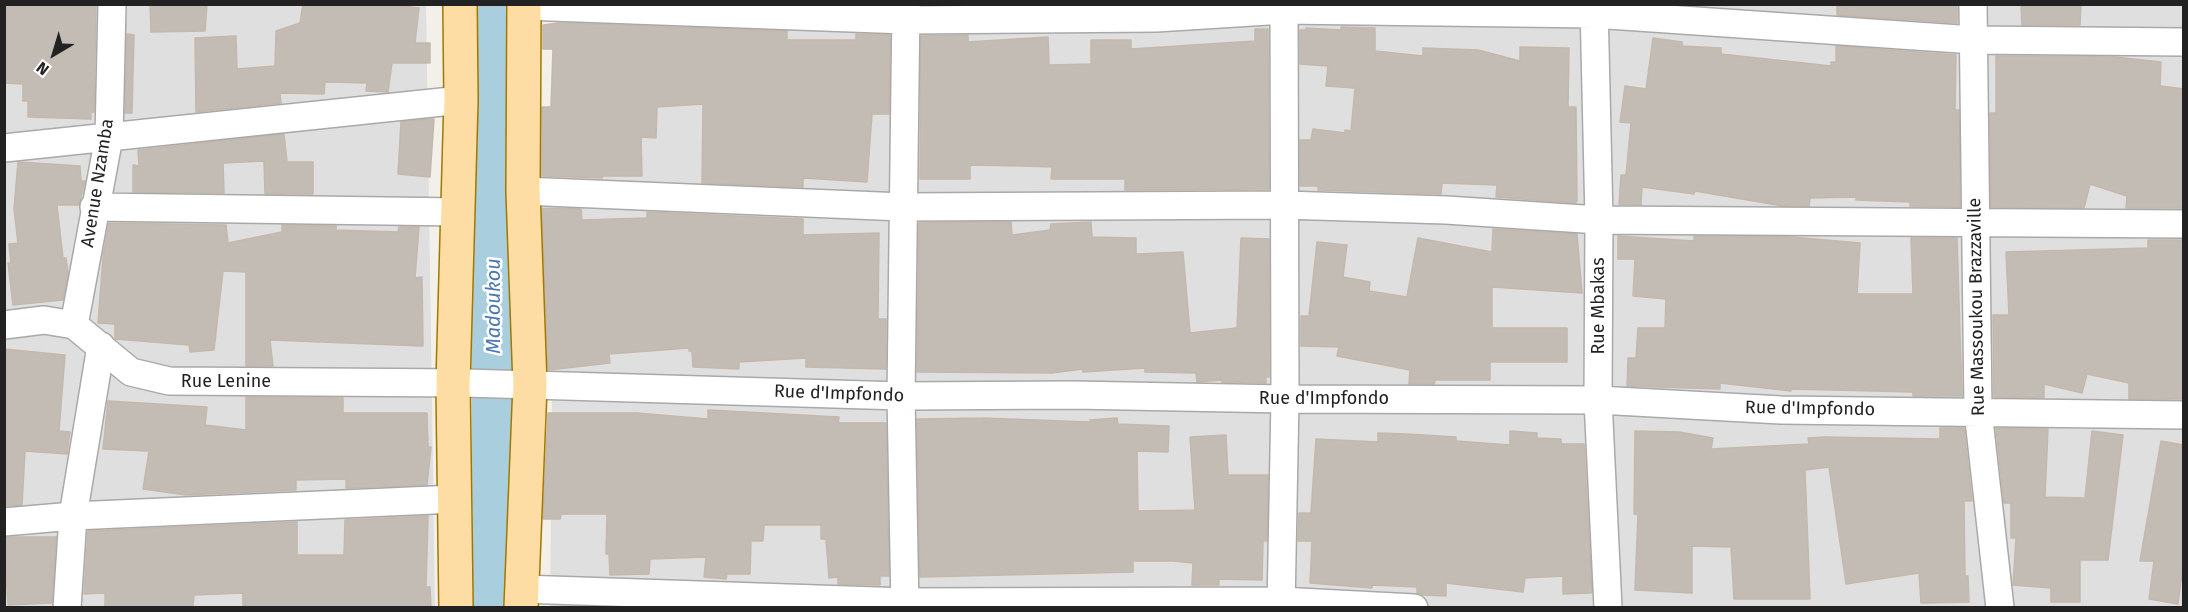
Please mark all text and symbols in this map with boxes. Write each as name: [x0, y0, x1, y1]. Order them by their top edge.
north arrow: [24, 24, 84, 84]
text: N: [33, 58, 53, 79]
street label: Avenue Nzamba: [77, 117, 119, 249]
street label: Rue Massoukou Brazzaville: [1964, 198, 1990, 416]
street label: Rue Mbakas: [1588, 257, 1610, 355]
water label: Madoukou: [482, 258, 506, 354]
street label: Rue Lenine: [181, 371, 271, 393]
street label: Rue d'Impfondo: [774, 381, 904, 407]
street label: Rue d'Impfondo: [1259, 388, 1389, 410]
street label: Rue d'Impfondo: [1745, 397, 1875, 421]

